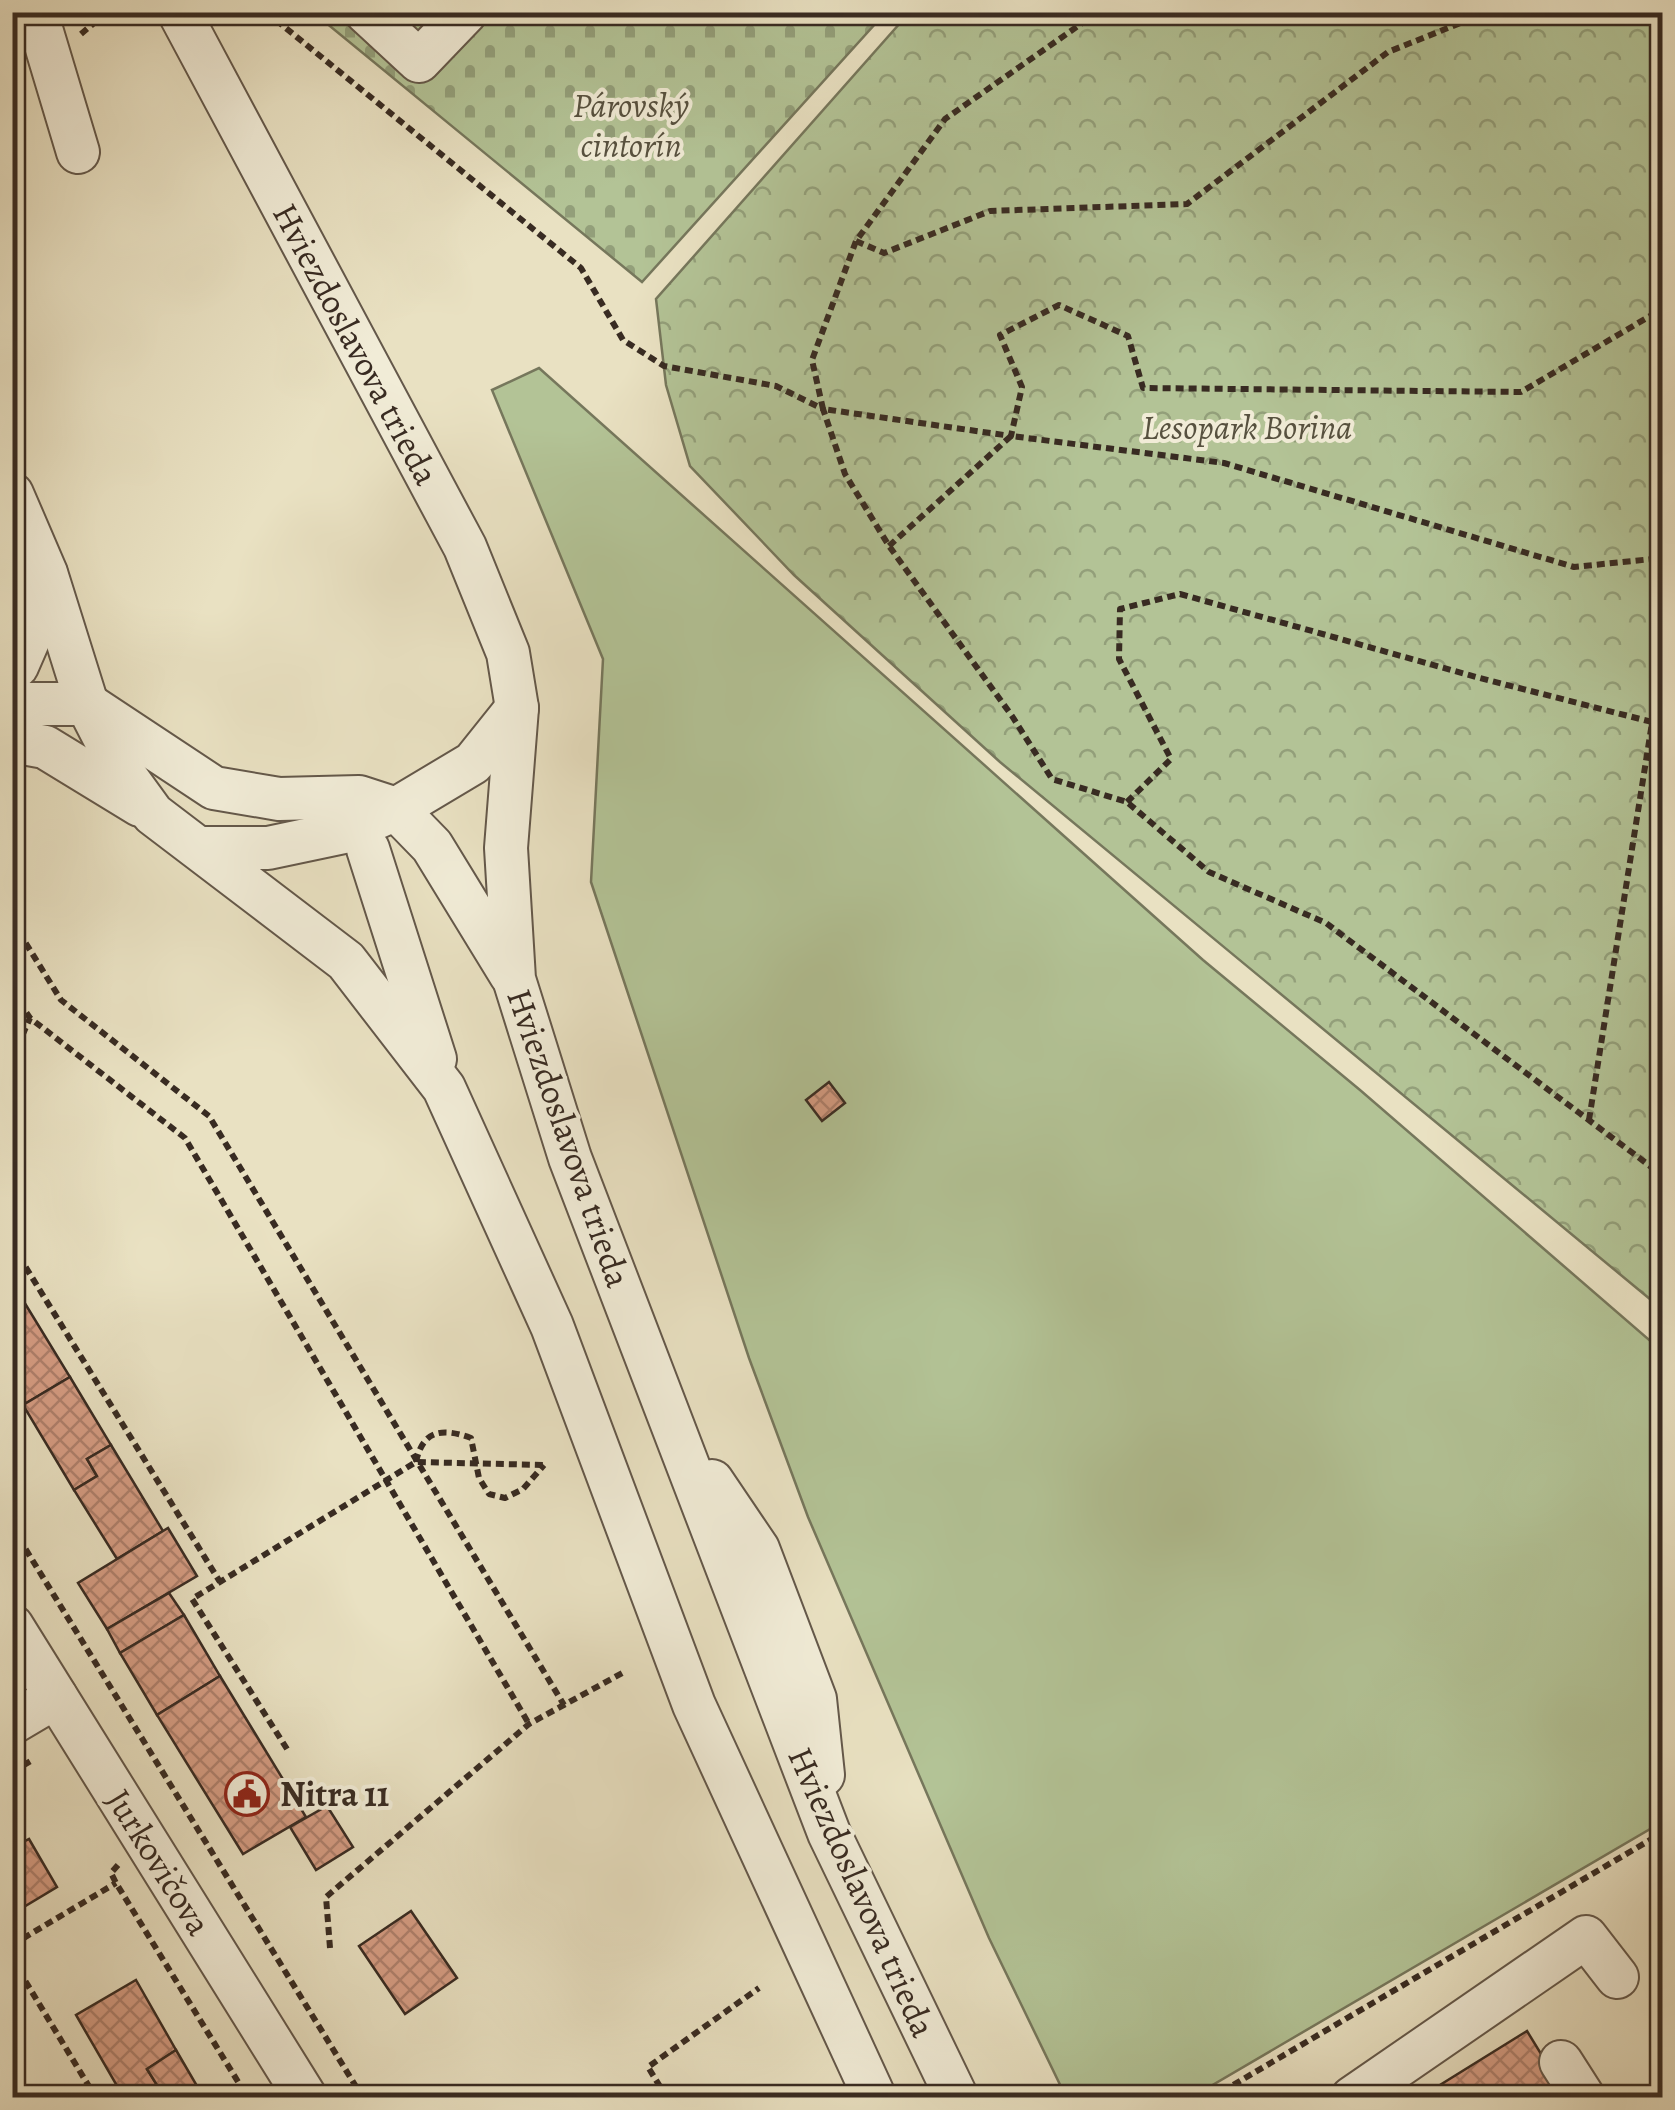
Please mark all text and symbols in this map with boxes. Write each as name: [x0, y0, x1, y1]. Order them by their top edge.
park label: Párovský cintorín: [573, 81, 689, 169]
street label: Hviezdoslavova trieda: [261, 195, 451, 494]
park label: Lesopark Borina: [1142, 403, 1352, 451]
street label: Hviezdoslavova trieda: [495, 982, 643, 1294]
street label: Hviezdoslavova trieda: [776, 1739, 948, 2045]
place label: Nitra 11: [280, 1770, 389, 1818]
public building icon: Nitra 11: [224, 1771, 270, 1817]
street label: Jurkovičova: [95, 1780, 223, 1945]

